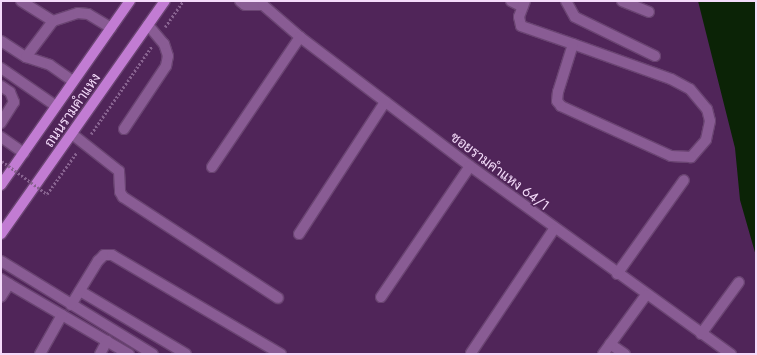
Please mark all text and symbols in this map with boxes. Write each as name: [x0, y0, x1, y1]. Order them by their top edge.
street label: ถนนรามคำแหง: [40, 70, 104, 150]
street label: ซอยรามคำแหง 64/1: [447, 128, 553, 214]

